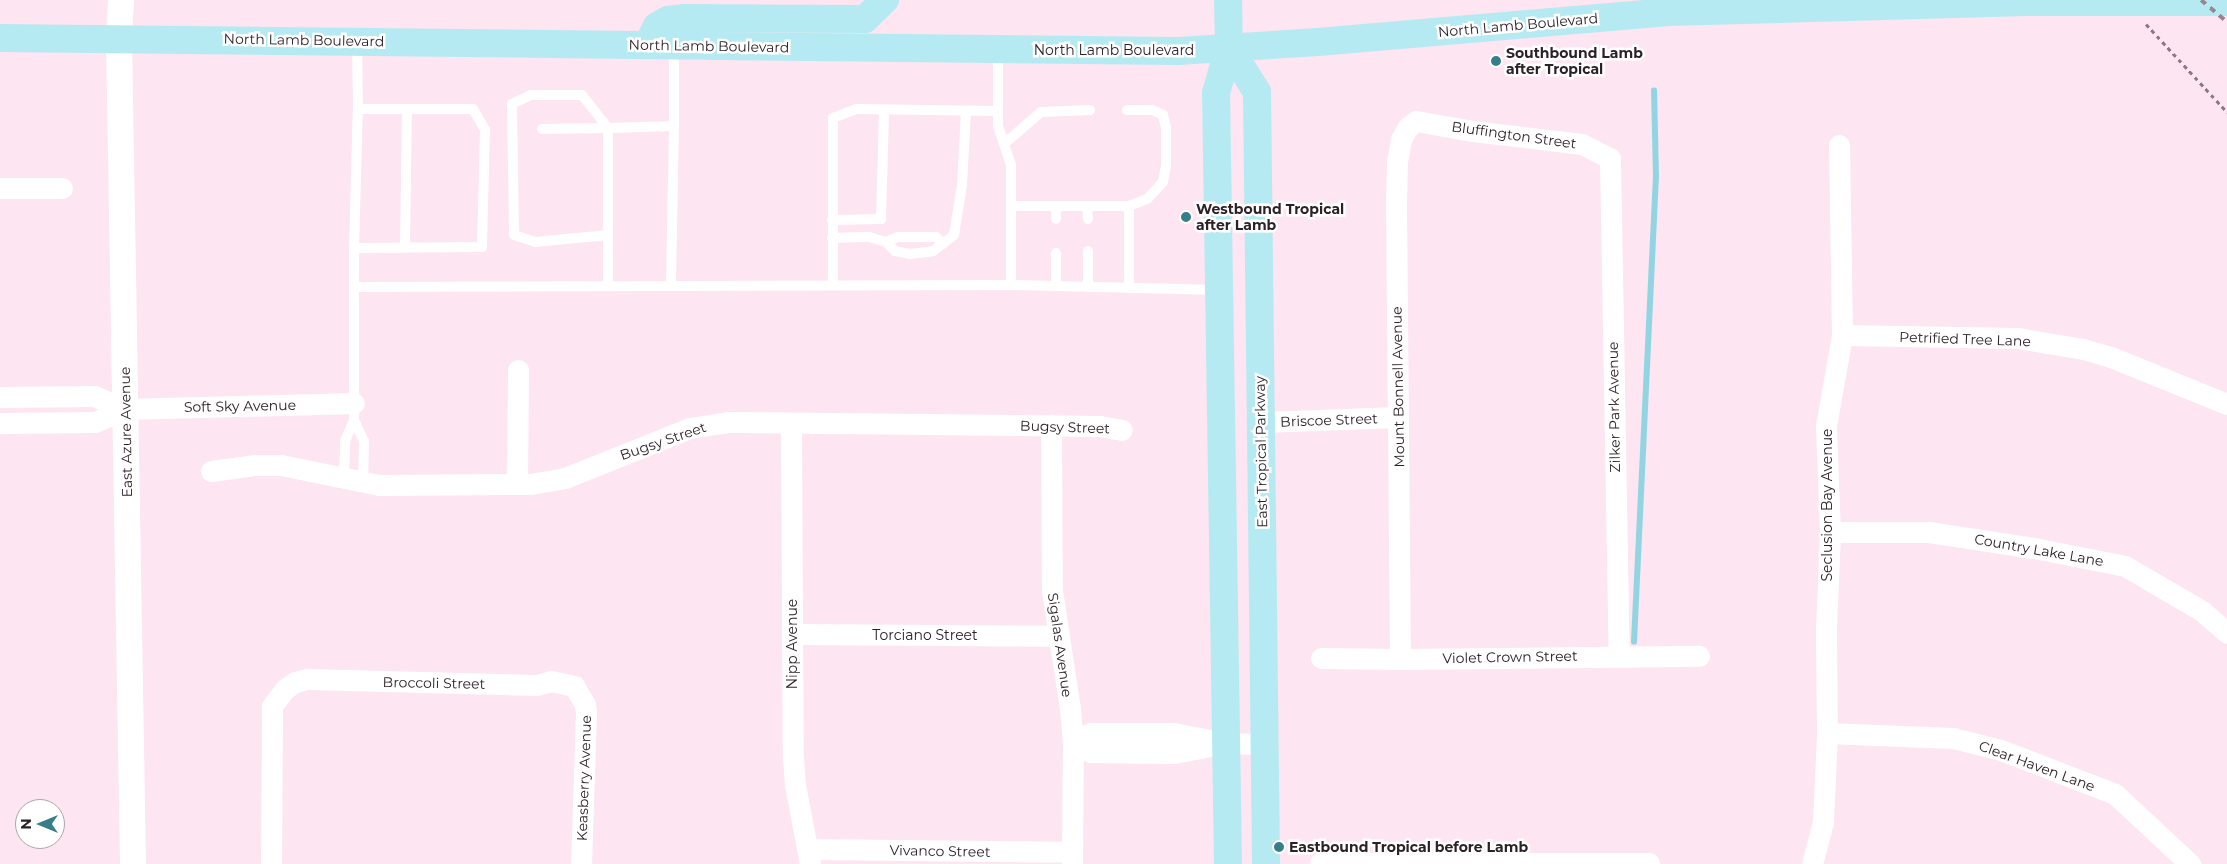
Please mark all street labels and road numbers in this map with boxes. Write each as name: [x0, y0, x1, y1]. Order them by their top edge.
street label: North Lamb Boulevard: [1437, 10, 1599, 40]
street label: North Lamb Boulevard: [224, 30, 384, 50]
street label: North Lamb Boulevard: [629, 36, 789, 56]
street label: North Lamb Boulevard: [1034, 42, 1194, 58]
street label: Bluffington Street: [1451, 118, 1577, 152]
street label: Mount Bonnell Avenue: [1388, 306, 1408, 468]
street label: Petrified Tree Lane: [1899, 328, 2031, 350]
street label: Zilker Park Avenue: [1604, 341, 1624, 473]
street label: East Azure Avenue: [116, 367, 136, 497]
street label: East Tropical Parkway: [1251, 376, 1271, 528]
street label: Soft Sky Avenue: [184, 397, 296, 415]
street label: Briscoe Street: [1280, 410, 1378, 430]
street label: Bugsy Street: [1020, 417, 1110, 437]
street label: Bugsy Street: [618, 418, 708, 464]
street label: Seclusion Bay Avenue: [1819, 428, 1835, 582]
street label: Country Lake Lane: [1973, 530, 2105, 570]
street label: Sigalas Avenue: [1044, 592, 1076, 698]
street label: Nipp Avenue: [784, 599, 800, 689]
street label: Torciano Street: [872, 627, 978, 643]
street label: Violet Crown Street: [1442, 647, 1578, 667]
street label: Broccoli Street: [383, 674, 485, 692]
street label: Keasberry Avenue: [573, 715, 595, 841]
street label: Clear Haven Lane: [1977, 737, 2097, 795]
street label: Vivanco Street: [889, 842, 991, 860]

